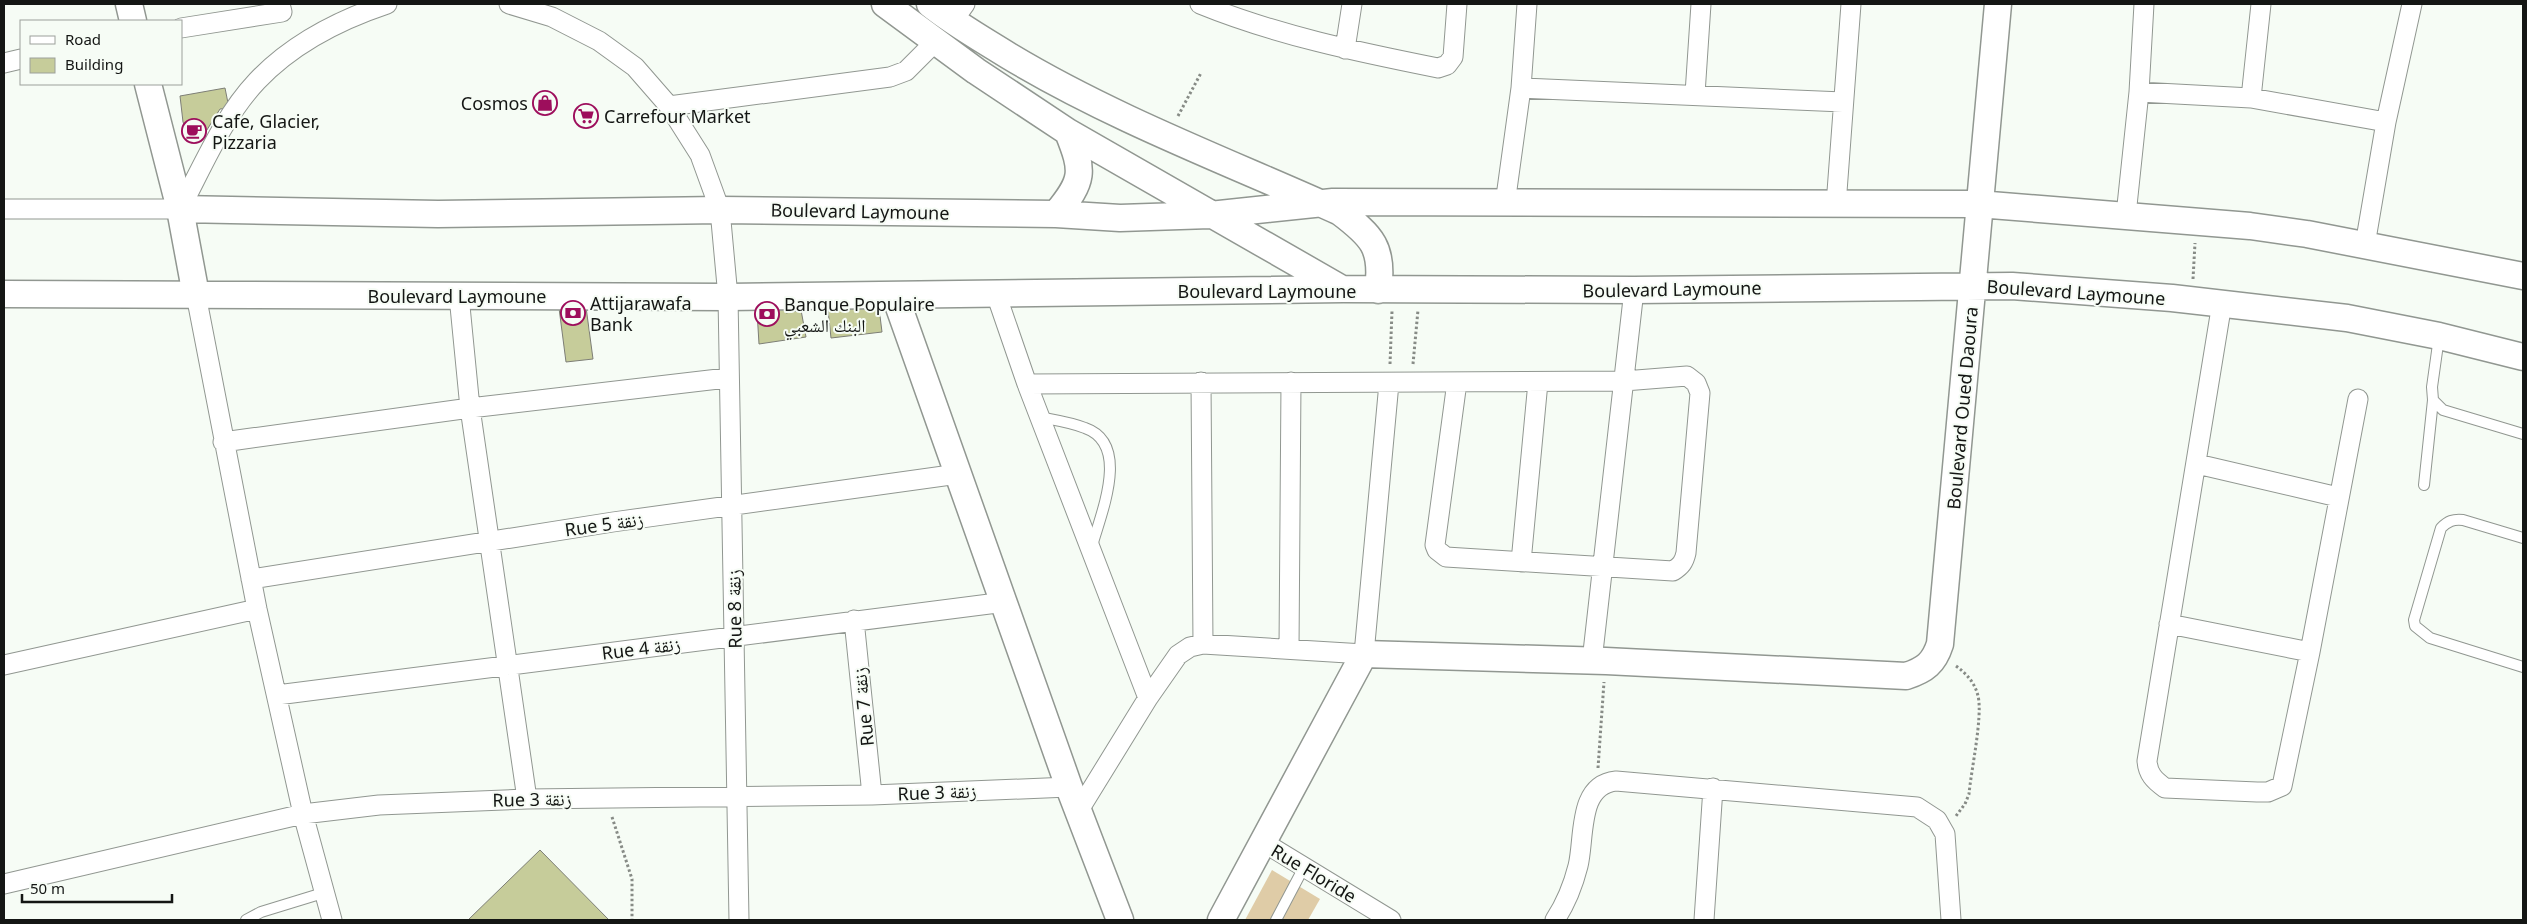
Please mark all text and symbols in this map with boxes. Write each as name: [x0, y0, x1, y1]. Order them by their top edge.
legend: [20, 20, 182, 85]
text: Road: [65, 29, 101, 49]
text: Building: [65, 54, 123, 74]
shop icon: Cosmos: [532, 90, 558, 116]
place label: Cosmos: [461, 91, 528, 115]
supermarket icon: Carrefour Market: [573, 103, 599, 129]
place label: Carrefour Market: [604, 104, 751, 128]
place label: Cafe, Glacier, Pizzaria: [212, 109, 320, 154]
cafe icon: Cafe, Glacier, Pizzaria: [181, 118, 207, 144]
street label: Boulevard Laymoune: [770, 197, 950, 225]
street label: Boulevard Laymoune: [1986, 274, 2166, 310]
street label: Boulevard Laymoune: [1582, 275, 1762, 303]
street label: Boulevard Laymoune: [1177, 279, 1357, 303]
street label: Boulevard Laymoune: [367, 284, 547, 308]
place label: Attijarawafa Bank: [590, 291, 692, 336]
place label: Banque Populaire البنك الشعبي: [784, 292, 935, 341]
bank icon: Attijarawafa Bank: [560, 300, 586, 326]
bank icon: Banque Populaire البنك الشعبي: [754, 301, 780, 327]
street label: Boulevard Oued Daoura: [1941, 305, 1983, 511]
street label: Rue 5 زنقة: [563, 507, 645, 541]
street label: Rue 8 زنقة: [721, 569, 747, 649]
street label: Rue 4 زنقة: [600, 631, 682, 665]
street label: Rue 7 زنقة: [847, 666, 879, 748]
street label: Rue 3 زنقة: [897, 779, 977, 805]
street label: Rue 3 زنقة: [492, 786, 572, 812]
street label: Rue Floride: [1267, 838, 1361, 908]
scale bar: [22, 872, 172, 904]
text: 50 m: [30, 878, 65, 898]

